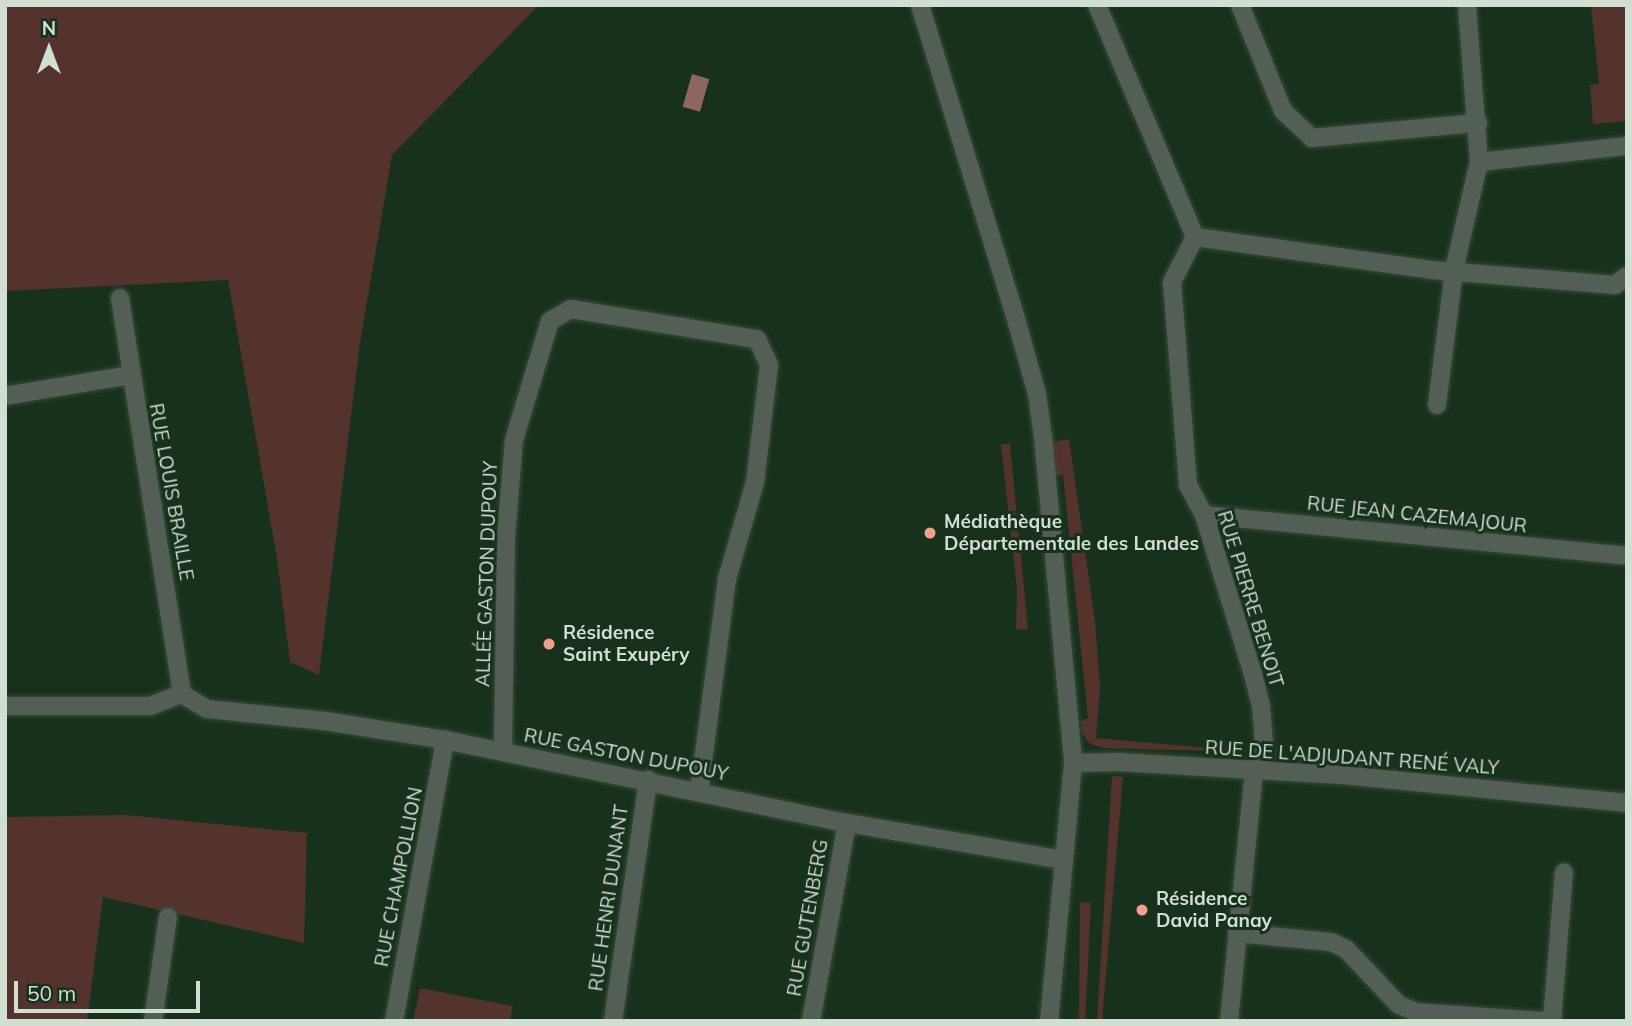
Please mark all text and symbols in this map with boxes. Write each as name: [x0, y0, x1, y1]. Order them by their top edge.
north arrow: [14, 14, 84, 84]
text: N: [42, 16, 56, 40]
street label: RUE LOUIS BRAILLE: [144, 402, 198, 582]
street label: ALLÉE GASTON DUPOUY: [472, 461, 502, 687]
street label: RUE JEAN CAZEMAJOUR: [1306, 492, 1528, 538]
street label: RUE PIERRE BENOIT: [1212, 508, 1288, 690]
place label: Médiathèque Départementale des Landes: [944, 511, 1199, 555]
marker: Médiathèque Départementale des Landes: [922, 525, 938, 541]
place label: Résidence Saint Exupéry: [563, 622, 689, 666]
marker: Résidence Saint Exupéry: [541, 636, 557, 652]
street label: RUE GASTON DUPOUY: [522, 724, 730, 786]
street label: RUE DE L'ADJUDANT RENÉ VALY: [1204, 736, 1500, 780]
street label: RUE CHAMPOLLION: [370, 785, 428, 969]
street label: RUE HENRI DUNANT: [585, 803, 633, 993]
street label: RUE GUTENBERG: [783, 838, 833, 998]
place label: Résidence David Panay: [1156, 888, 1272, 932]
marker: Résidence David Panay: [1134, 902, 1150, 918]
scale bar: [18, 967, 203, 1011]
text: 50 m: [27, 980, 76, 1006]

